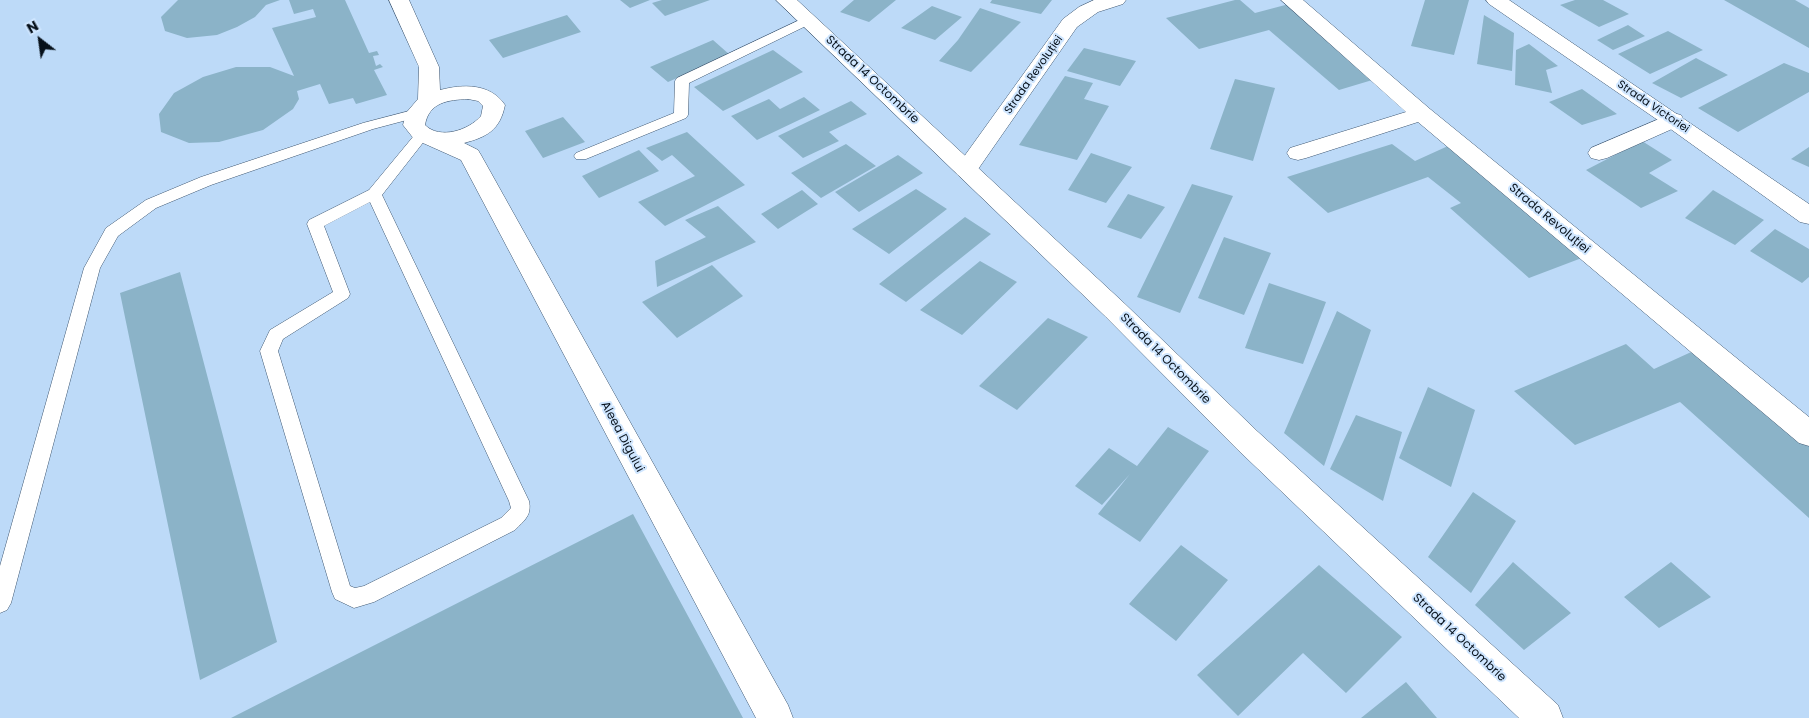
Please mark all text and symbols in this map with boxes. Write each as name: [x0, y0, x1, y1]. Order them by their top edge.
north arrow: [15, 15, 65, 65]
text: N: [23, 16, 42, 38]
street label: Strada 14 Octombrie: [822, 33, 922, 127]
street label: Strada Revoluției: [1002, 33, 1066, 117]
street label: Strada Victoriei: [1614, 78, 1692, 136]
street label: Strada Revoluției: [1506, 181, 1592, 257]
street label: Strada 14 Octombrie: [1117, 311, 1213, 407]
street label: Aleea Digului: [597, 399, 647, 475]
street label: Strada 14 Octombrie: [1409, 591, 1509, 685]

